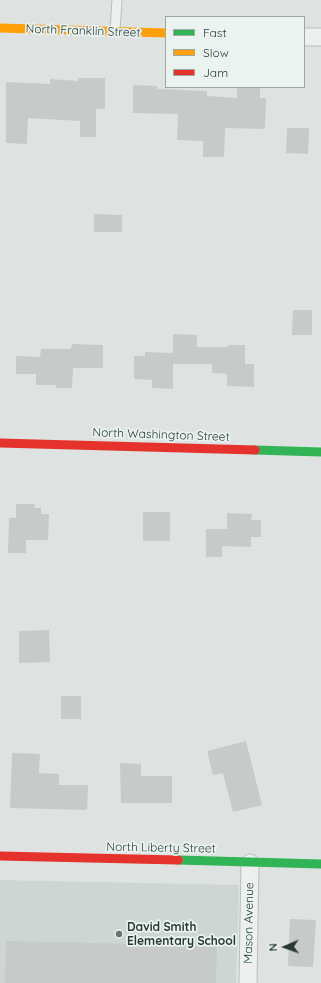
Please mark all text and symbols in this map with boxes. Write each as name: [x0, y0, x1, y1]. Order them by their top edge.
legend: [165, 16, 305, 88]
street label: North Franklin Street: [25, 22, 141, 40]
text: Fast: [203, 25, 227, 40]
text: Slow: [203, 45, 229, 60]
text: Jam: [203, 65, 228, 80]
street label: North Washington Street: [92, 425, 230, 445]
street label: North Liberty Street: [106, 840, 216, 856]
street label: Mason Avenue: [241, 882, 257, 964]
place label: David Smith Elementary School: [127, 920, 236, 948]
north arrow: [265, 927, 305, 967]
marker: David Smith Elementary School: [114, 929, 124, 939]
text: N: [266, 943, 280, 952]

